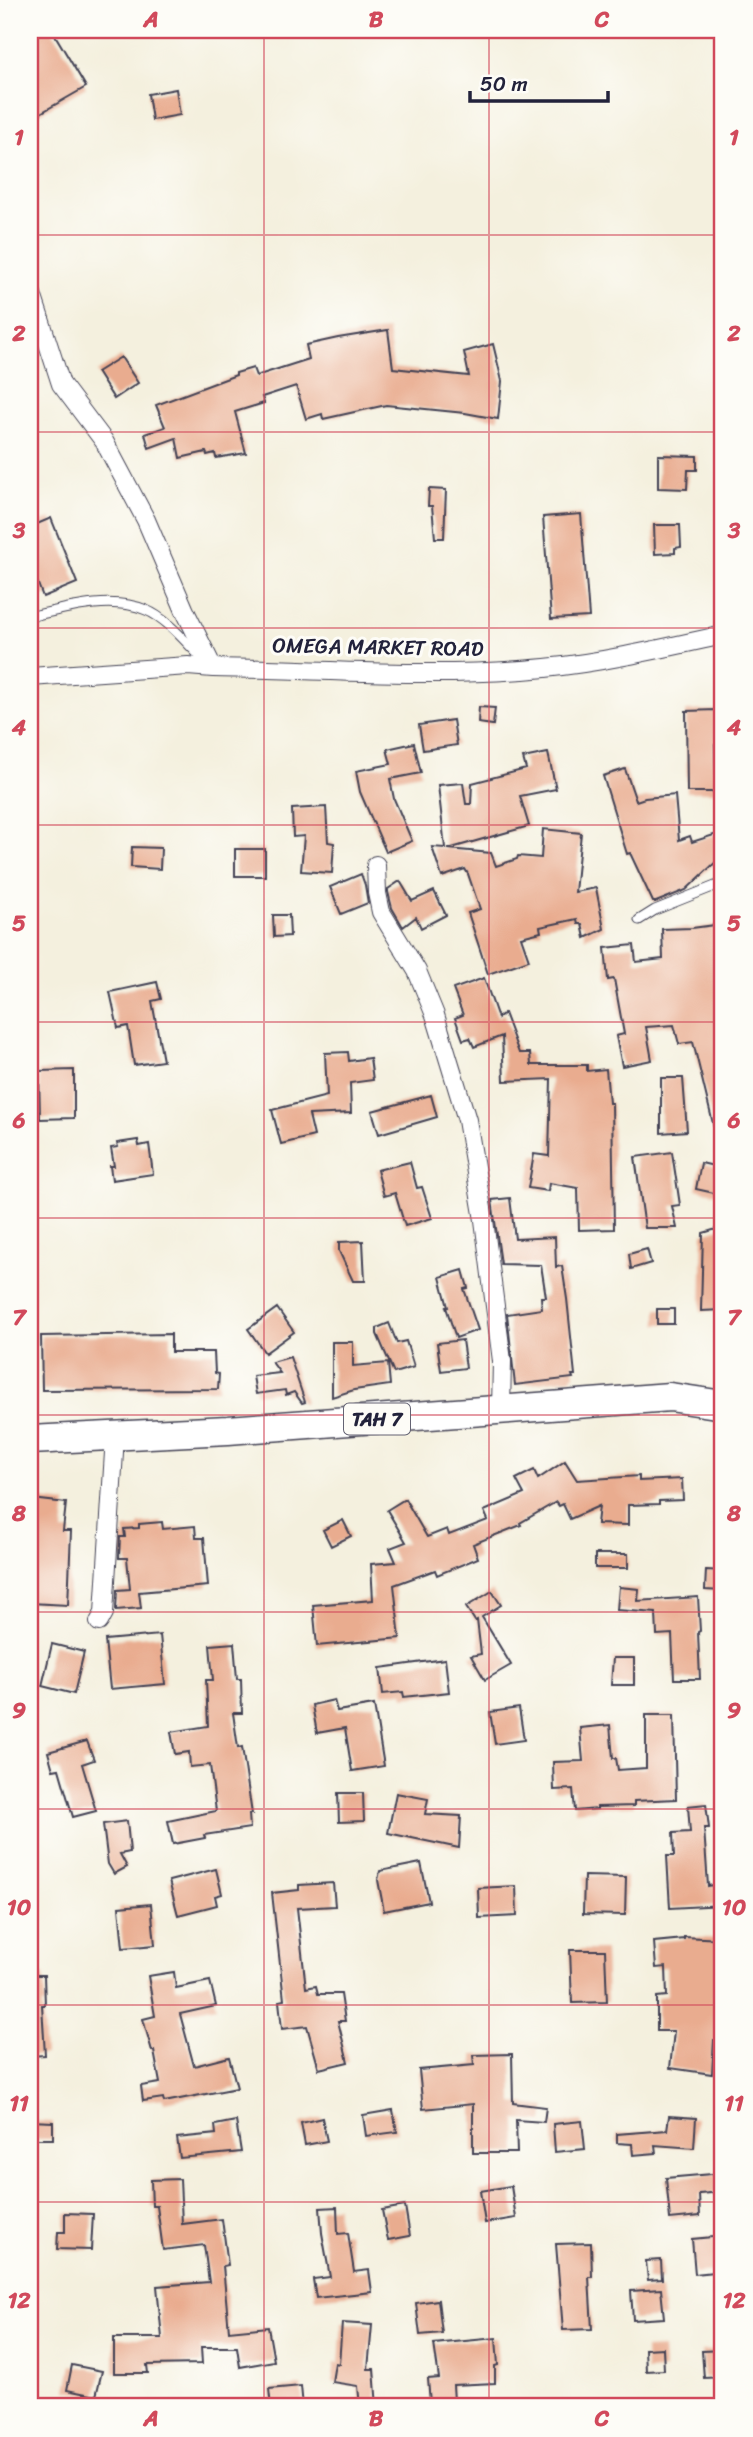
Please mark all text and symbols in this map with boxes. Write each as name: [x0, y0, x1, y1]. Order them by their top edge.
text: A: [142, 0, 159, 40]
text: B: [369, 0, 384, 40]
text: C: [594, 0, 610, 40]
scale bar: [470, 60, 608, 104]
text: 50 m: [480, 65, 528, 103]
text: 1: [14, 117, 24, 158]
text: 1: [729, 117, 739, 158]
text: 2: [11, 313, 26, 354]
text: 2: [726, 313, 741, 354]
text: 3: [12, 510, 26, 551]
text: 3: [727, 510, 741, 551]
street label: OMEGA MARKET ROAD: [272, 626, 484, 668]
text: 4: [11, 707, 27, 748]
text: 4: [726, 707, 742, 748]
text: 5: [12, 903, 26, 944]
text: 5: [727, 903, 741, 944]
text: 6: [11, 1100, 26, 1141]
text: 6: [726, 1100, 741, 1141]
text: 7: [12, 1297, 27, 1338]
text: 7: [727, 1297, 742, 1338]
road number: TAH 7: [344, 1404, 410, 1434]
text: 8: [11, 1493, 26, 1534]
text: 8: [726, 1493, 741, 1534]
text: 9: [12, 1690, 26, 1731]
text: 9: [727, 1690, 741, 1731]
text: 10: [7, 1887, 32, 1928]
text: 10: [722, 1887, 747, 1928]
text: 11: [9, 2083, 29, 2124]
text: 11: [724, 2083, 744, 2124]
text: 12: [7, 2280, 31, 2321]
text: 12: [722, 2280, 746, 2321]
text: A: [142, 2398, 159, 2437]
text: B: [369, 2398, 384, 2437]
text: C: [594, 2398, 610, 2437]

